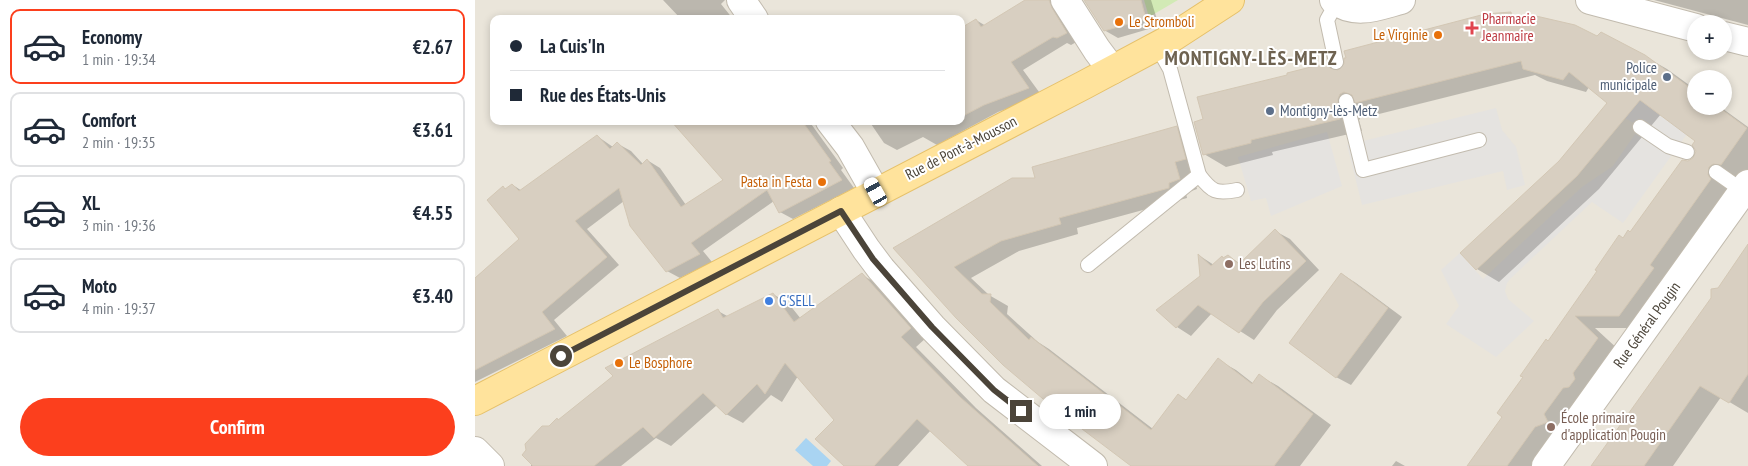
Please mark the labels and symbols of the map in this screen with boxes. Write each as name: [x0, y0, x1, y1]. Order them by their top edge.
place label: Pharmacie Jeanmaire: [1481, 9, 1536, 45]
place label: Le Stromboli: [1129, 12, 1195, 31]
marker: Le Stromboli: [1113, 16, 1125, 28]
marker: Pharmacie Jeanmaire: [1466, 22, 1478, 34]
place label: Le Virginie: [1373, 25, 1428, 44]
marker: Le Virginie: [1432, 29, 1444, 41]
district label: MONTIGNY-LÈS-METZ: [1164, 45, 1338, 71]
place label: Police municipale: [1600, 58, 1657, 94]
marker: Police municipale: [1661, 71, 1673, 83]
place label: Montigny-lès-Metz: [1280, 101, 1377, 120]
marker: Montigny-lès-Metz: [1264, 105, 1276, 117]
street label: Rue de Pont-à-Mousson: [902, 111, 1020, 184]
place label: Pasta in Festa: [741, 172, 812, 191]
car: [862, 175, 889, 209]
marker: Pasta in Festa: [816, 176, 828, 188]
place label: Les Lutins: [1239, 254, 1291, 273]
marker: Les Lutins: [1223, 258, 1235, 270]
street label: Rue Général Pougin: [1609, 278, 1684, 371]
place label: G'SELL: [779, 291, 815, 310]
marker: G'SELL: [763, 295, 775, 307]
route start: [550, 345, 572, 367]
place label: Le Bosphore: [629, 353, 692, 372]
marker: Le Bosphore: [613, 357, 625, 369]
callout: 1 min: [1039, 394, 1121, 428]
route end: [1010, 400, 1032, 422]
place label: École primaire d'application Pougin: [1561, 408, 1666, 444]
marker: École primaire d'application Pougin: [1545, 421, 1557, 433]

